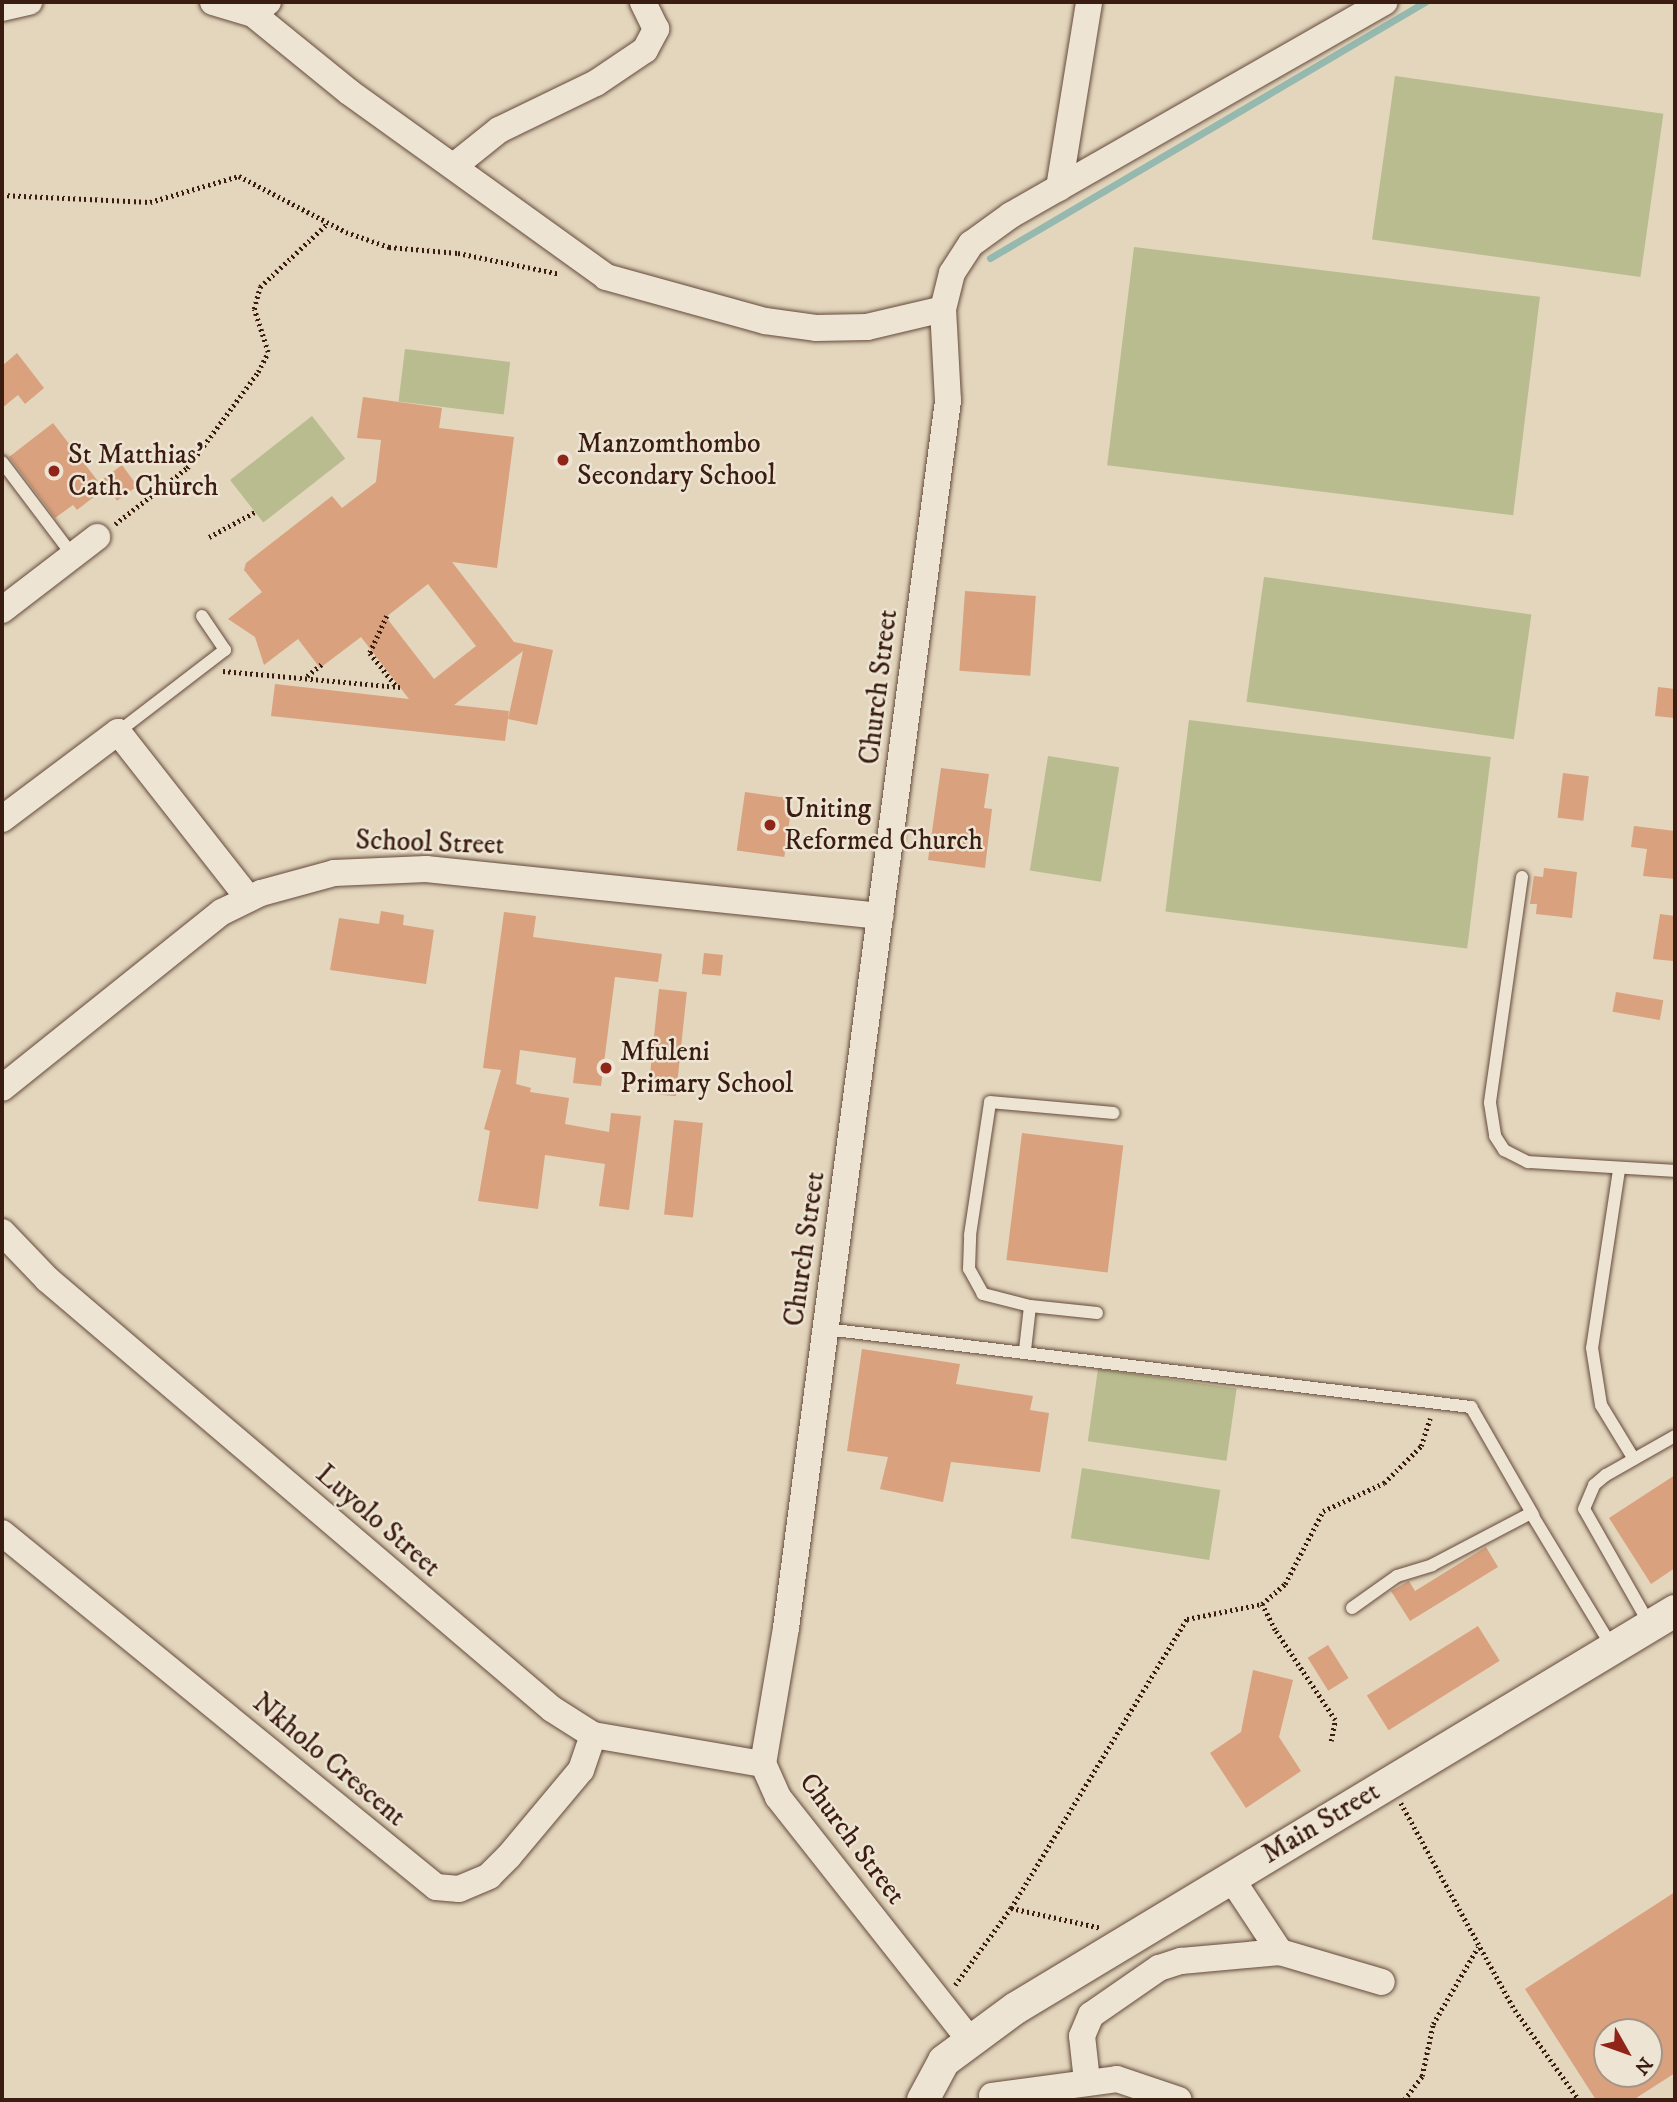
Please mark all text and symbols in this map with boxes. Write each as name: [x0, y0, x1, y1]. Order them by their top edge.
place label: Manzomthombo Secondary School: [577, 427, 776, 493]
place label: St Matthias' Cath. Church: [68, 438, 219, 504]
marker: Manzomthombo Secondary School: [555, 452, 571, 468]
marker: St Matthias' Cath. Church: [46, 463, 62, 479]
street label: Church Street: [853, 608, 905, 766]
place label: Uniting Reformed Church: [784, 792, 983, 858]
marker: Uniting Reformed Church: [762, 817, 778, 833]
street label: School Street: [355, 824, 505, 862]
place label: Mfuleni Primary School: [620, 1035, 793, 1101]
marker: Mfuleni Primary School: [598, 1060, 614, 1076]
street label: Church Street: [778, 1169, 832, 1329]
street label: Luyolo Street: [309, 1458, 447, 1584]
street label: Nkholo Crescent: [245, 1686, 413, 1834]
street label: Church Street: [792, 1767, 912, 1911]
street label: Main Street: [1256, 1775, 1386, 1871]
north arrow: [1593, 2018, 1663, 2088]
text: N: [1629, 2052, 1657, 2079]

